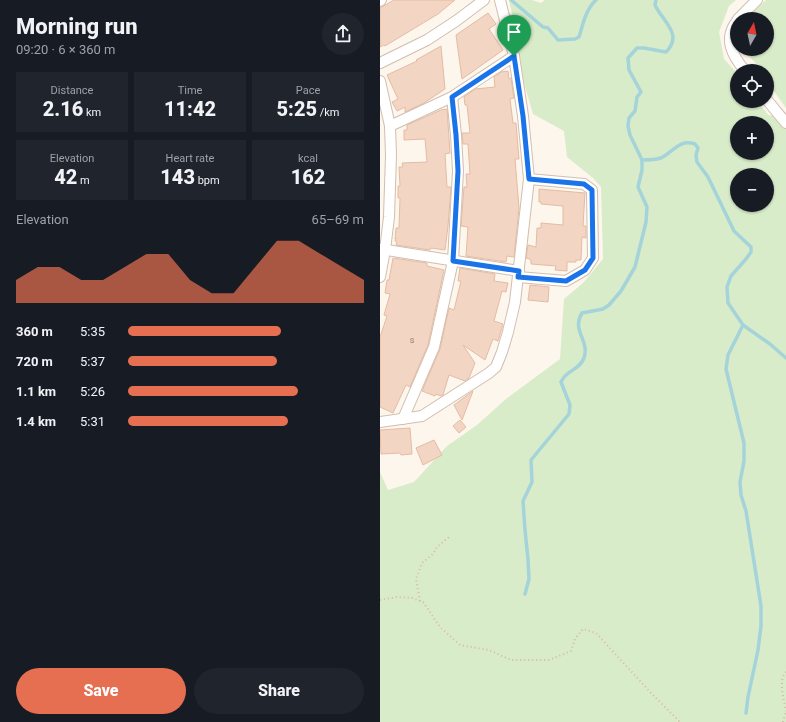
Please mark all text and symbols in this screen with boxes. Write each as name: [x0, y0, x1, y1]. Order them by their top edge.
north arrow: [730, 12, 774, 56]
map controls: [730, 12, 774, 212]
button: share: [322, 13, 364, 55]
text: Morning run: [16, 14, 138, 39]
pin: [497, 15, 531, 56]
icon: arrive: [503, 21, 525, 43]
text: 09:20 · 6 × 360 m: [16, 42, 115, 57]
button: locate: [730, 64, 774, 108]
text: Distance: [51, 84, 93, 97]
text: Time: [178, 84, 202, 97]
text: Pace: [296, 84, 320, 97]
text: 2.16: [43, 97, 83, 121]
text: 11:42: [164, 97, 216, 121]
text: 5:25: [277, 97, 317, 121]
text: km: [83, 106, 101, 119]
text: /km: [317, 106, 339, 119]
button: +: [730, 116, 774, 160]
text: Elevation: [50, 152, 94, 165]
text: Heart rate: [166, 152, 214, 165]
text: kcal: [298, 152, 318, 165]
text: 42: [54, 165, 77, 189]
text: 143: [160, 165, 195, 189]
text: 162: [291, 165, 325, 189]
button: −: [730, 168, 774, 212]
text: m: [77, 174, 90, 187]
text: bpm: [195, 174, 220, 187]
text: Elevation: [16, 212, 69, 227]
text: 65–69 m: [312, 212, 364, 227]
text: 360 m: [16, 324, 53, 339]
text: 5:35: [80, 324, 105, 339]
house number: s: [410, 335, 415, 345]
text: 720 m: [16, 354, 53, 369]
text: 5:37: [80, 354, 105, 369]
text: 1.1 km: [16, 384, 56, 399]
text: 5:26: [80, 384, 105, 399]
text: 1.4 km: [16, 414, 56, 429]
text: 5:31: [80, 414, 105, 429]
button: Save: [16, 668, 186, 714]
button: Share: [194, 668, 364, 714]

